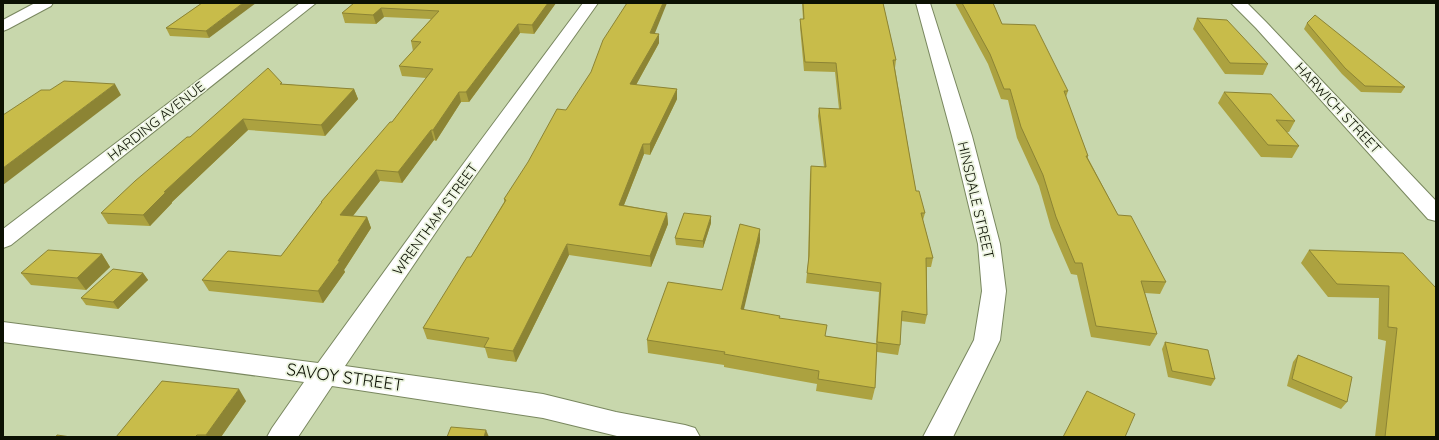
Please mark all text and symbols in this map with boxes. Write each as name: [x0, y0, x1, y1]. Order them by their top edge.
street label: HARWICH STREET: [1291, 58, 1385, 158]
street label: HARDING AVENUE: [104, 77, 208, 165]
street label: HINSDALE STREET: [954, 140, 998, 260]
street label: WRENTHAM STREET: [388, 159, 482, 279]
street label: SAVOY STREET: [285, 358, 405, 395]

